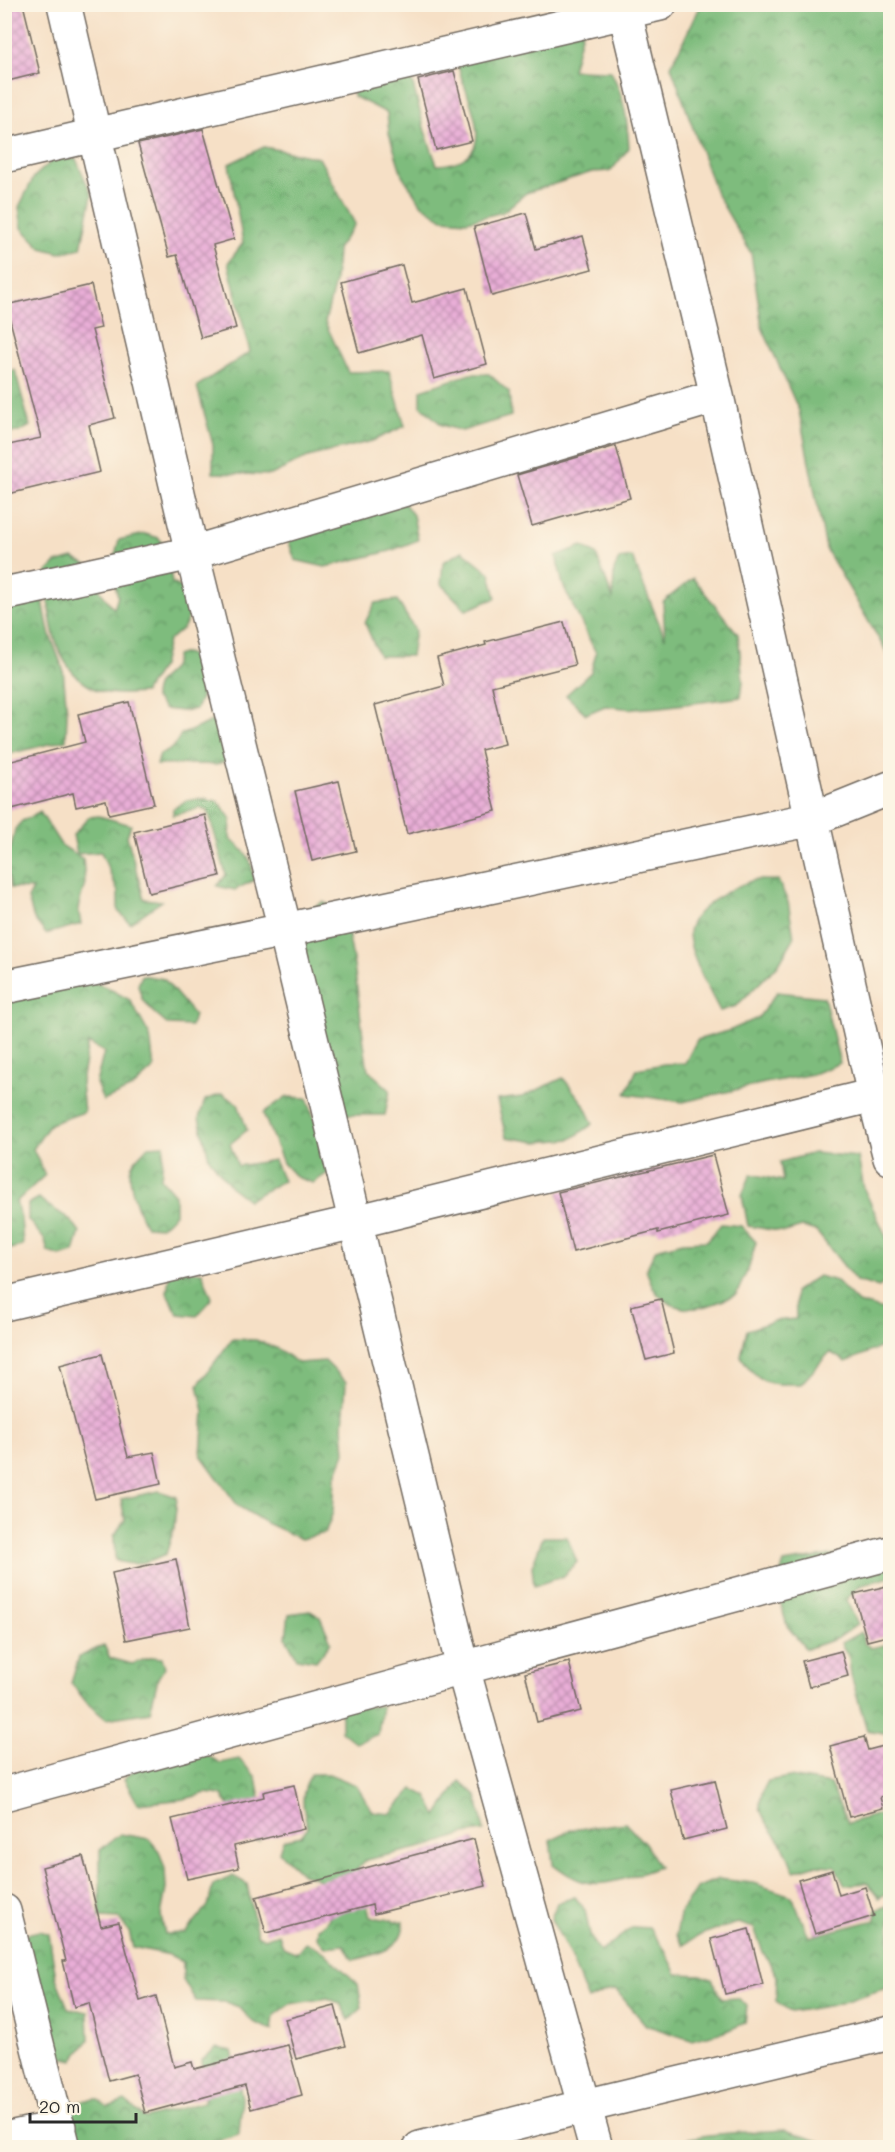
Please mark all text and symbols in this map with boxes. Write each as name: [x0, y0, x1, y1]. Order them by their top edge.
scale bar: [30, 2086, 136, 2124]
text: 20 m: [39, 2094, 80, 2118]

